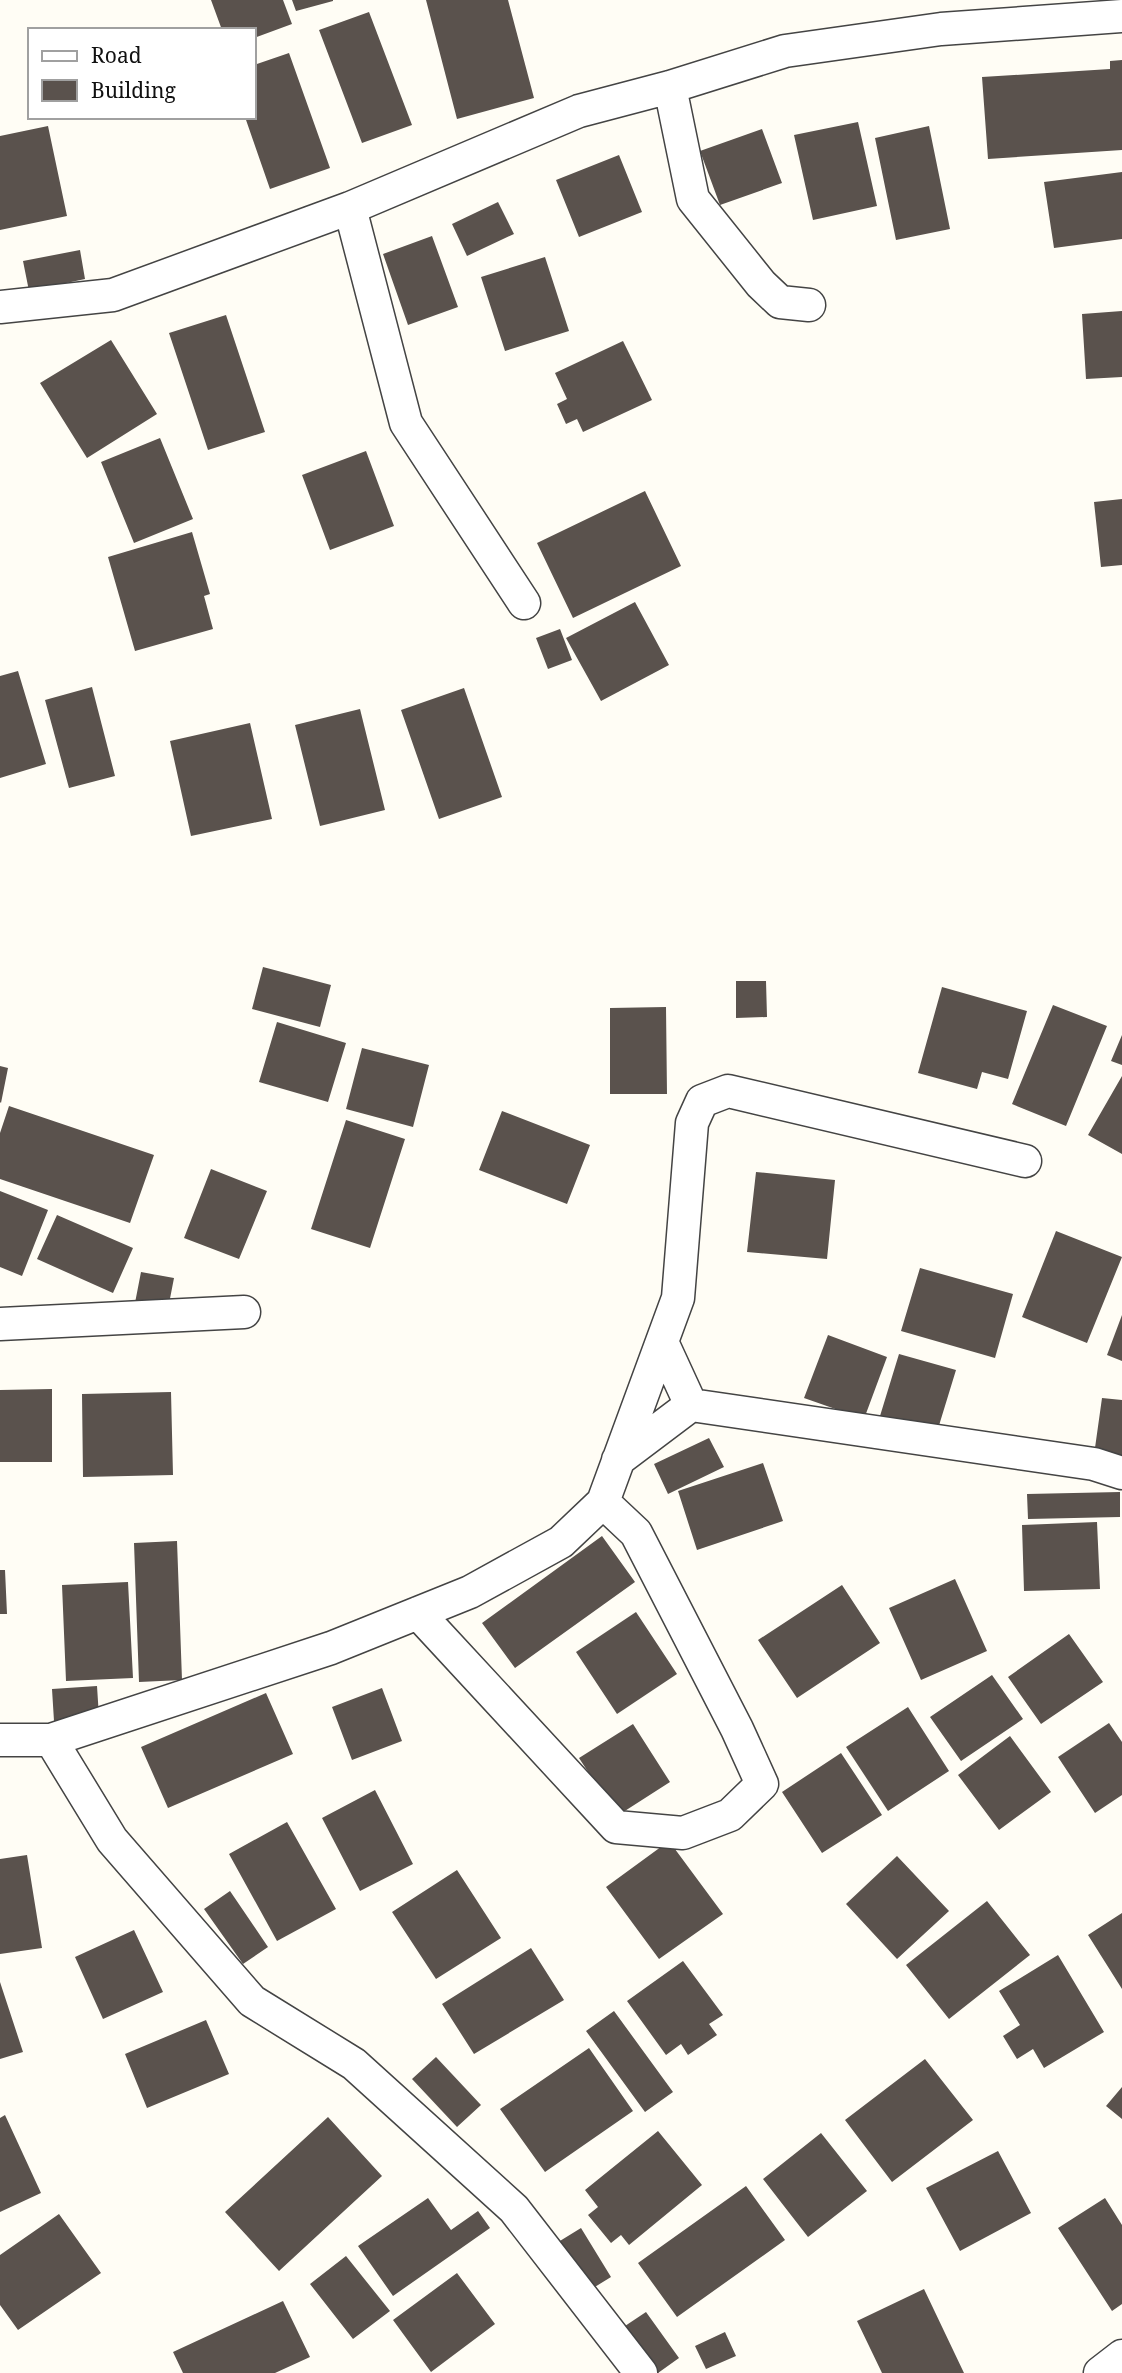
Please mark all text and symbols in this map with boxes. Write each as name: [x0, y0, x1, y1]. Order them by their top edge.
legend: [28, 28, 256, 119]
text: Road: [91, 41, 142, 69]
text: Building: [91, 76, 176, 104]

